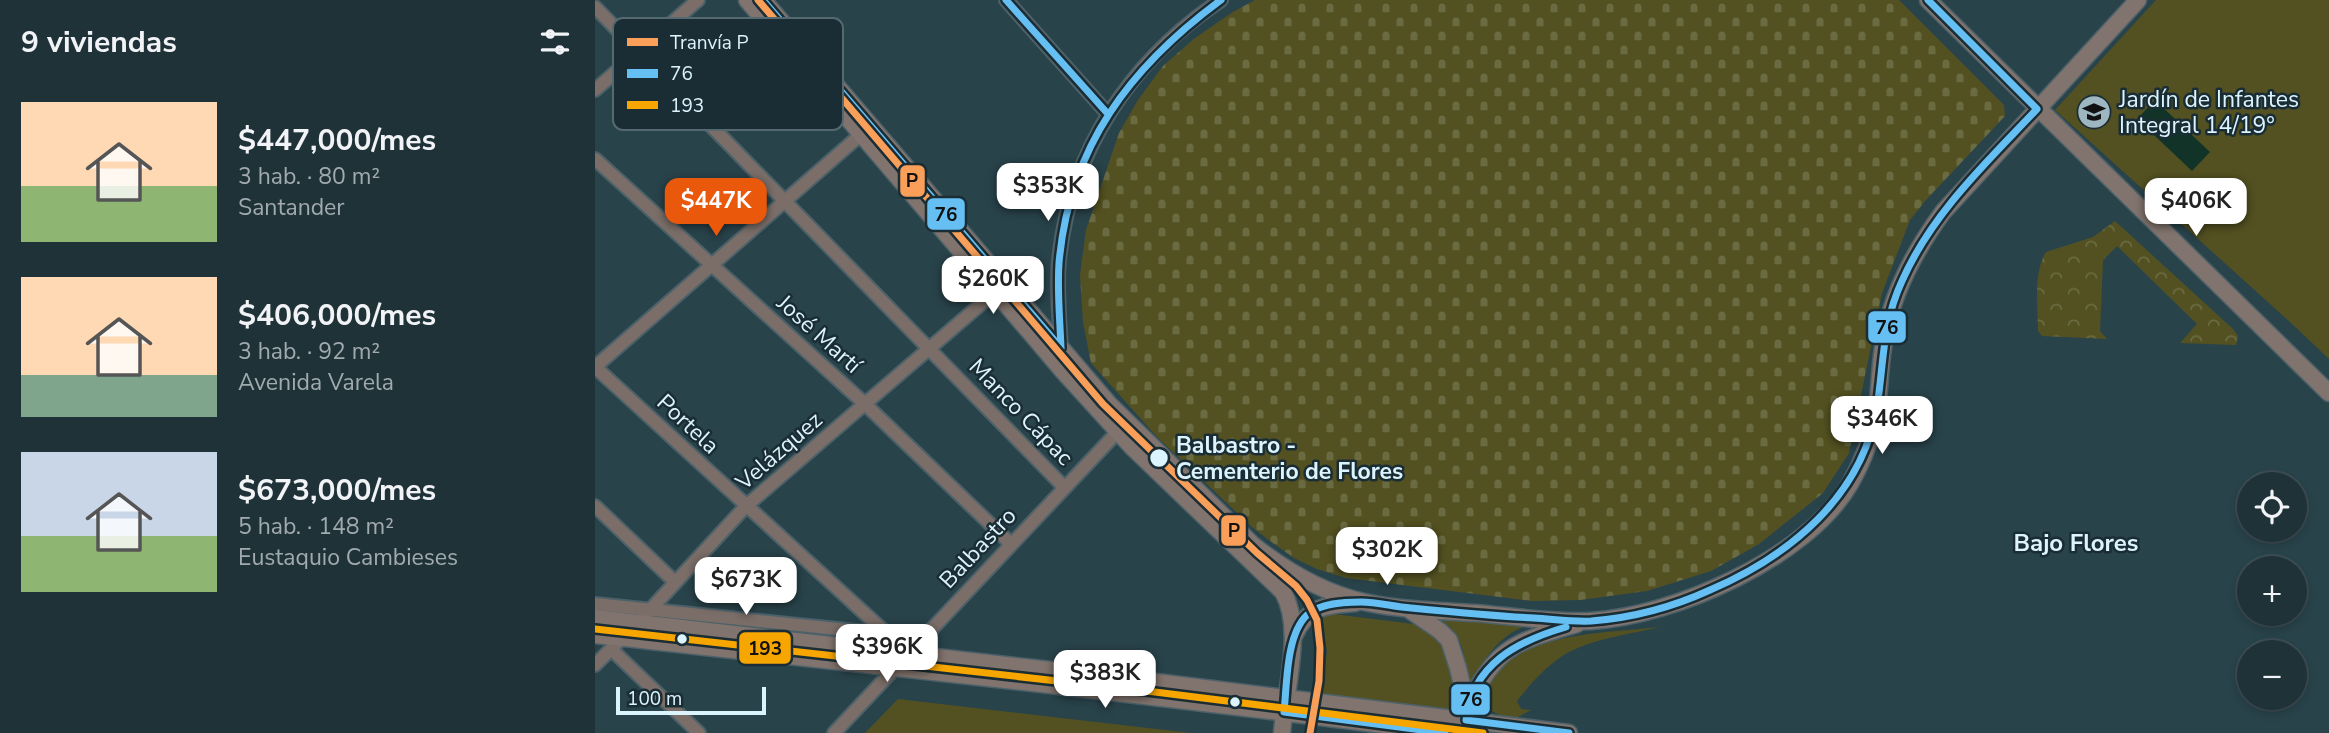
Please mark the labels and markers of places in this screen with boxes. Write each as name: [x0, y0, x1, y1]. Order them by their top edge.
place label: Jardín de Infantes Integral 14/19°: [2118, 84, 2299, 141]
school or university icon: Jardín de Infantes Integral 14/19°: [2075, 93, 2113, 131]
pin: $353K: [999, 164, 1097, 223]
pin: $447K: [667, 178, 765, 238]
pin: $406K: [2147, 178, 2245, 238]
pin: $260K: [944, 256, 1042, 316]
pin: $346K: [1833, 396, 1931, 456]
place label: Balbastro - Cementerio de Flores: [1176, 430, 1403, 487]
marker: Balbastro - Cementerio de Flores: [1148, 447, 1170, 469]
pin: $302K: [1338, 528, 1436, 587]
pin: $673K: [697, 558, 795, 617]
pin: $396K: [838, 624, 936, 684]
unlabelled marker: [675, 632, 689, 646]
pin: $383K: [1056, 650, 1154, 710]
unlabelled marker: [1228, 695, 1242, 709]

